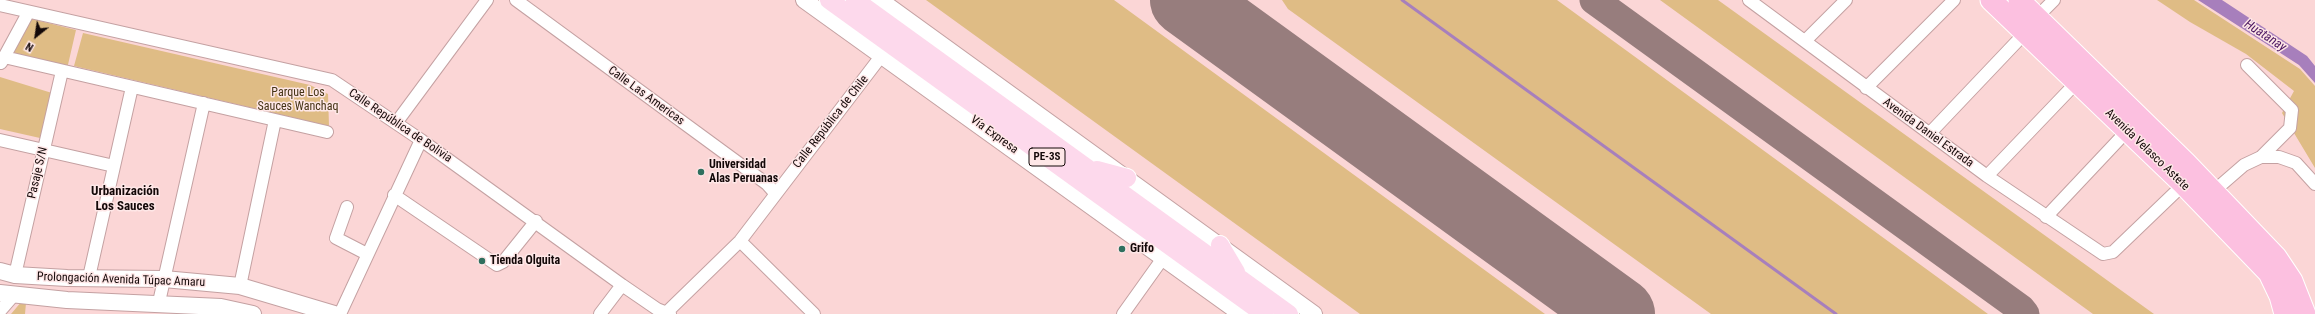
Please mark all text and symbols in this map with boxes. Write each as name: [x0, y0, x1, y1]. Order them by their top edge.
north arrow: [16, 16, 56, 56]
water label: Huatanay: [2241, 17, 2289, 55]
text: N: [24, 40, 36, 54]
street label: Calle Las Americas: [605, 63, 687, 129]
street label: Calle República de Chile: [790, 73, 872, 171]
park label: Parque Los Sauces Wanchaq: [258, 86, 338, 114]
street label: Calle República de Bolivia: [346, 86, 454, 166]
street label: Avenida Daniel Estrada: [1880, 95, 1976, 171]
street label: Avenida Velasco Astete: [2102, 106, 2192, 194]
street label: Vía Expresa: [967, 113, 1021, 157]
street label: Pasaje S/N: [25, 146, 51, 200]
road number: PE-3S: [1029, 148, 1065, 166]
place label: Universidad Alas Peruanas: [709, 158, 778, 186]
marker: Universidad Alas Peruanas: [696, 167, 706, 177]
district label: Urbanización Los Sauces: [91, 184, 159, 215]
place label: Grifo: [1130, 242, 1154, 256]
marker: Grifo: [1117, 244, 1127, 254]
place label: Tienda Olguita: [490, 254, 560, 268]
marker: Tienda Olguita: [477, 256, 487, 266]
street label: Prolongación Avenida Túpac Amaru: [37, 270, 205, 290]

